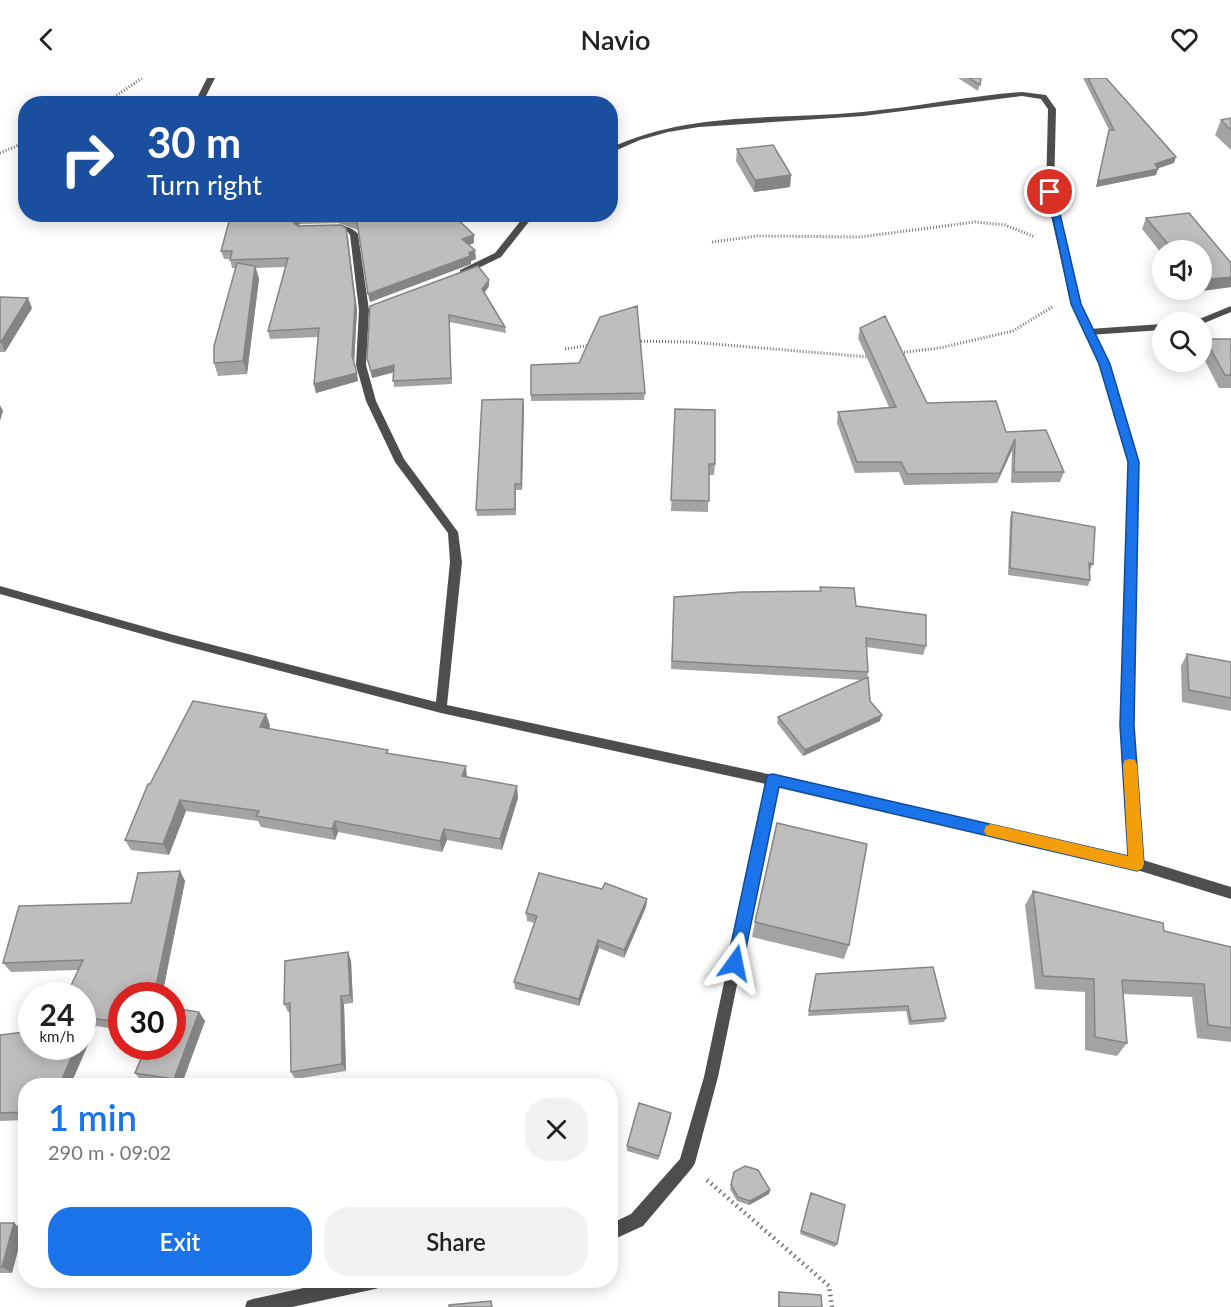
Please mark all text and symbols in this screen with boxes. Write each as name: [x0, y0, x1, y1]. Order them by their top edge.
icon: back: [30, 23, 63, 56]
text: Navio: [581, 23, 650, 56]
icon: heart: [1168, 23, 1201, 56]
text: 30 m: [147, 117, 241, 167]
icon: right: [48, 120, 126, 198]
pin: [1024, 166, 1075, 217]
text: Turn right: [147, 168, 262, 201]
icon: arrive: [1033, 175, 1066, 208]
map controls: [1152, 240, 1212, 372]
button: sound: [1152, 240, 1212, 300]
button: search: [1152, 312, 1212, 372]
position arrow: [703, 931, 767, 995]
speed limit sign: 30: [108, 982, 186, 1060]
text: 24: [40, 996, 74, 1032]
text: km/h: [39, 1027, 75, 1045]
text: 1 min: [48, 1095, 137, 1139]
button: close: [525, 1098, 588, 1161]
text: 290 m · 09:02: [48, 1140, 171, 1164]
button: Exit: [48, 1207, 312, 1276]
button: Share: [324, 1207, 588, 1276]

